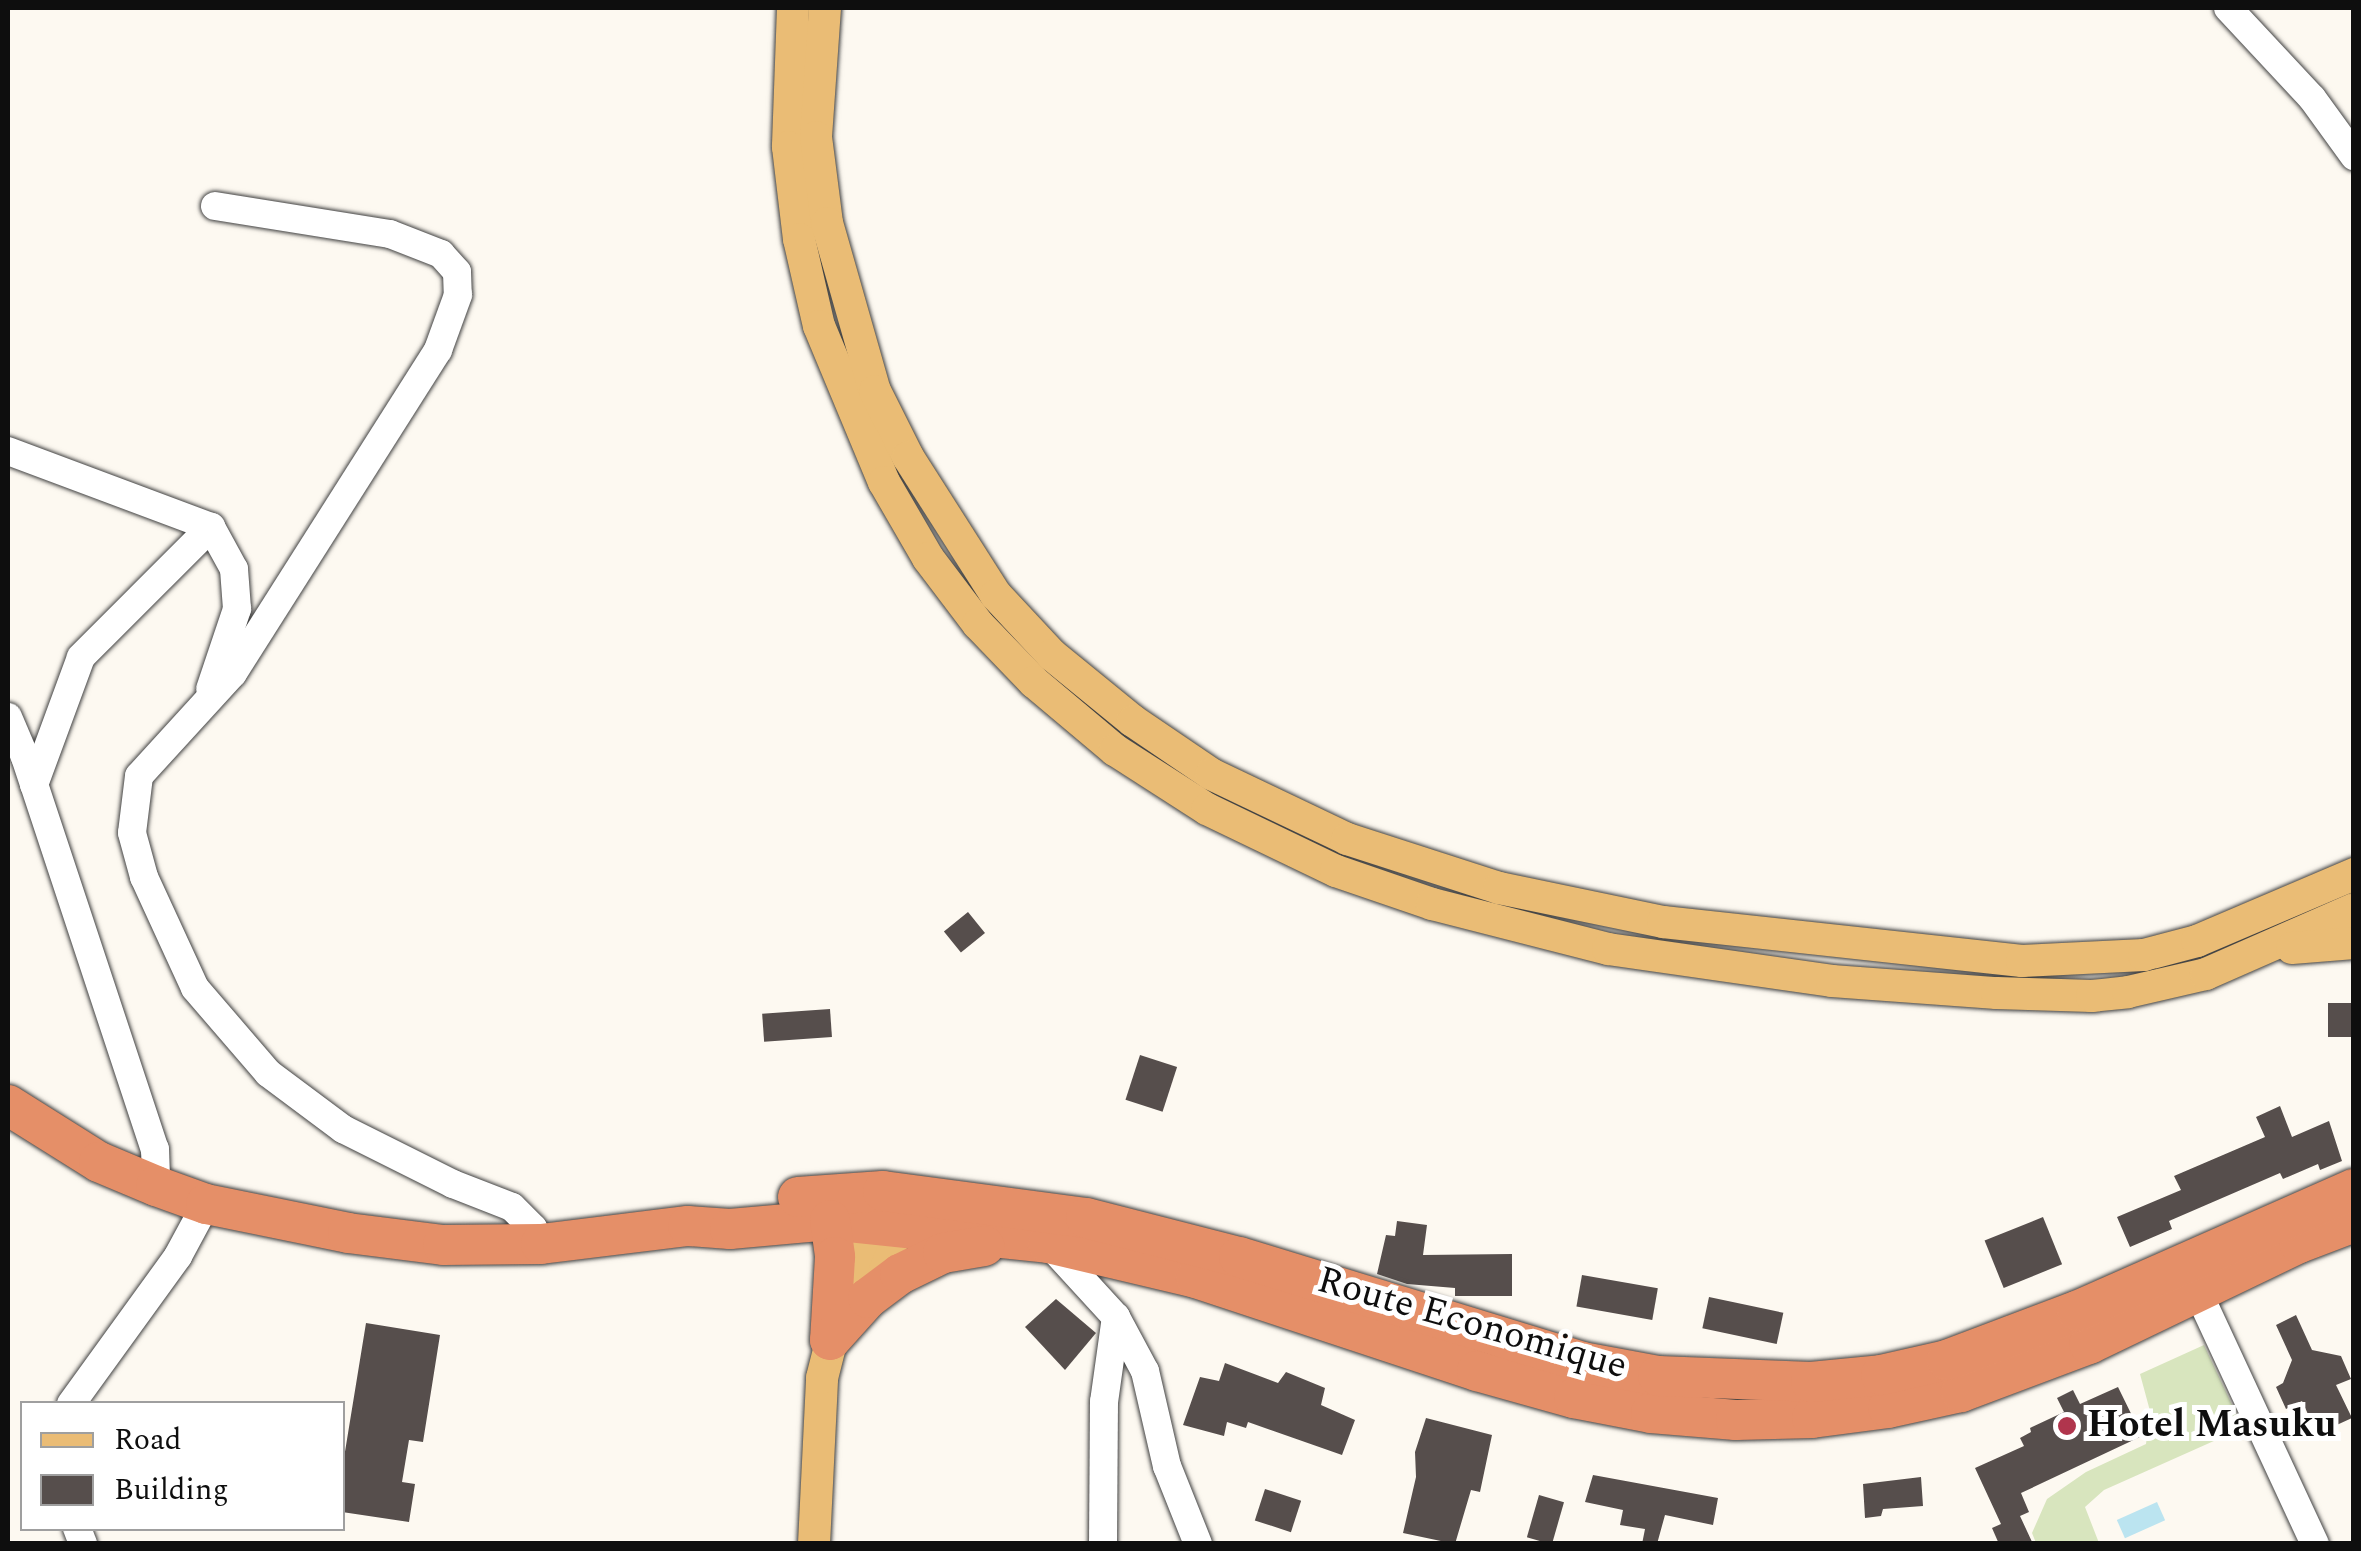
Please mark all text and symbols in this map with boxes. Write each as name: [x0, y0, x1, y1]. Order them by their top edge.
street label: Route Economique: [1312, 1258, 1632, 1390]
legend: [20, 1401, 345, 1531]
place label: Hotel Masuku: [2087, 1403, 2336, 1449]
marker: Hotel Masuku: [2056, 1415, 2078, 1437]
text: Road: [114, 1417, 182, 1463]
text: Building: [114, 1467, 229, 1513]

